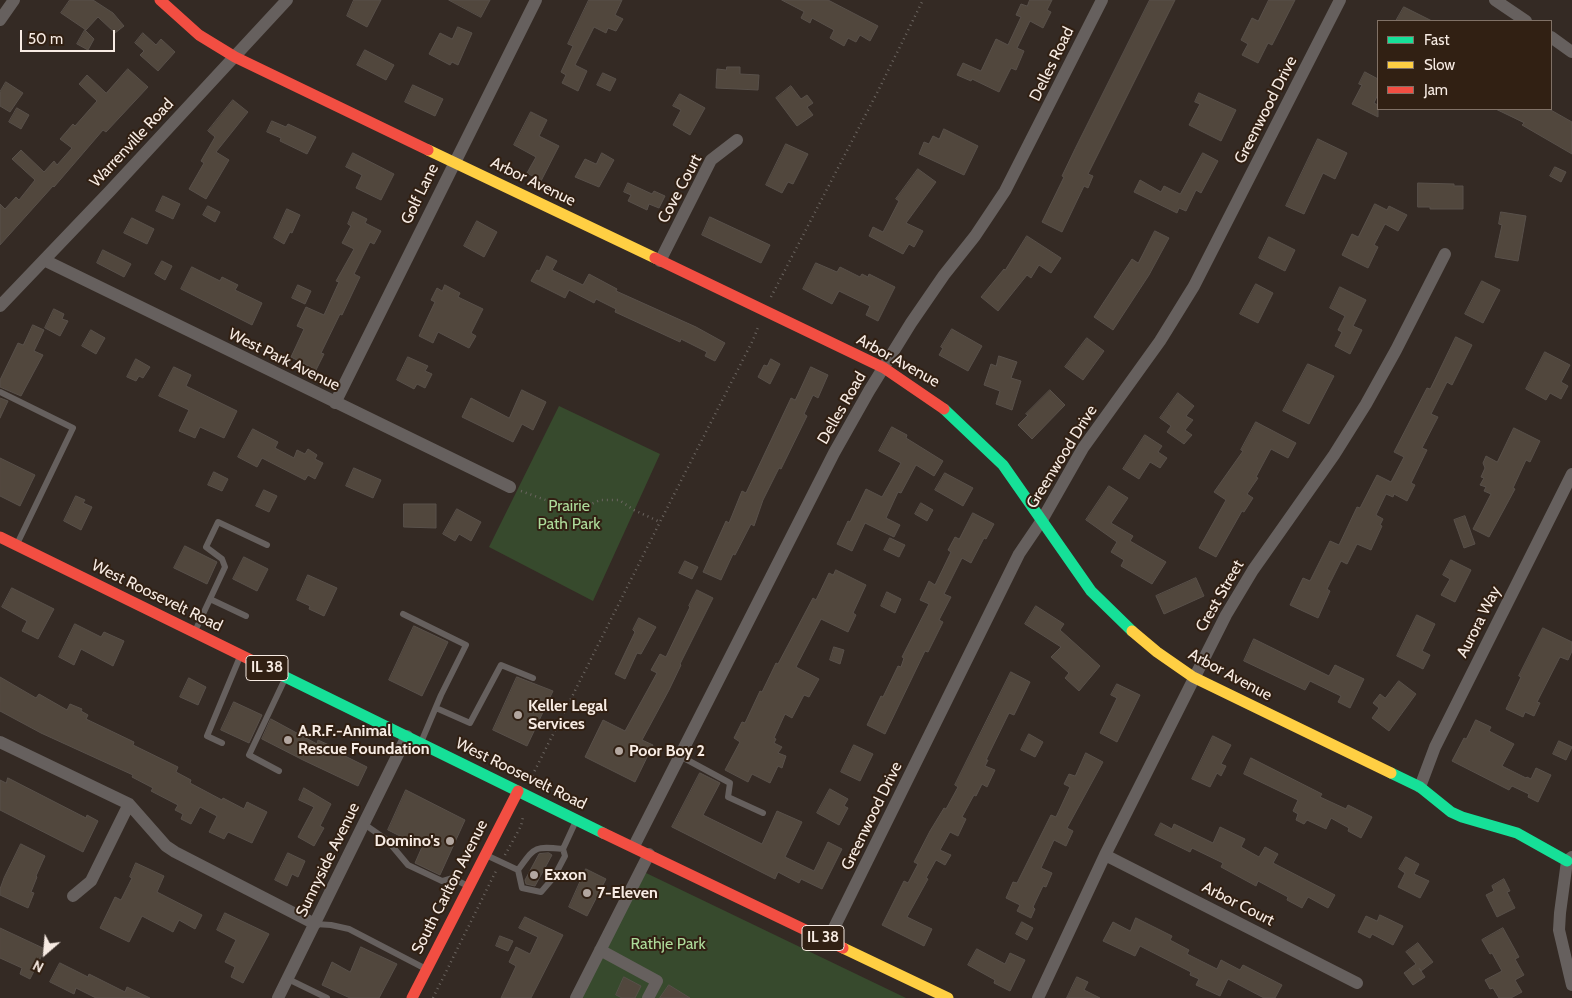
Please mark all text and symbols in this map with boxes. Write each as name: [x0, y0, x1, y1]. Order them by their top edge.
scale bar: [22, 20, 118, 52]
legend: [1377, 20, 1552, 110]
street label: Delles Road: [1026, 24, 1078, 104]
text: 50 m: [28, 30, 63, 48]
text: Fast: [1424, 31, 1449, 49]
street label: Greenwood Drive: [1231, 53, 1301, 167]
text: Slow: [1424, 56, 1455, 74]
text: Jam: [1424, 81, 1448, 99]
street label: Warrenville Road: [86, 95, 178, 191]
street label: Cove Court: [654, 151, 706, 227]
street label: Arbor Avenue: [487, 153, 579, 211]
street label: Golf Lane: [397, 161, 443, 227]
street label: West Park Avenue: [225, 325, 343, 395]
street label: Arbor Avenue: [853, 330, 943, 392]
street label: Delles Road: [814, 368, 870, 448]
street label: Greenwood Drive: [1023, 402, 1101, 512]
park label: Prairie Path Park: [538, 496, 600, 534]
street label: West Roosevelt Road: [88, 556, 226, 636]
street label: Crest Street: [1192, 557, 1248, 635]
street label: Aurora Way: [1453, 583, 1505, 661]
street label: Arbor Avenue: [1185, 645, 1275, 705]
road number: IL 38: [246, 656, 288, 680]
place label: Keller Legal Services: [528, 696, 608, 734]
marker: Keller Legal Services: [512, 709, 524, 721]
place label: A.R.F.-Animal Rescue Foundation: [298, 721, 430, 759]
marker: A.R.F.-Animal Rescue Foundation: [282, 734, 294, 746]
street label: West Roosevelt Road: [452, 734, 590, 814]
place label: Poor Boy 2: [629, 741, 705, 761]
marker: Poor Boy 2: [613, 745, 625, 757]
street label: Greenwood Drive: [837, 759, 907, 873]
street label: Sunnyside Avenue: [292, 800, 364, 920]
street label: South Carlton Avenue: [408, 817, 492, 957]
place label: Domino's: [375, 831, 440, 851]
marker: Domino's: [444, 835, 456, 847]
place label: Exxon: [544, 865, 586, 885]
marker: Exxon: [528, 869, 540, 881]
street label: Arbor Court: [1199, 878, 1277, 930]
place label: 7-Eleven: [597, 883, 658, 903]
marker: 7-Eleven: [581, 887, 593, 899]
road number: IL 38: [802, 926, 844, 950]
north arrow: [20, 928, 70, 978]
park label: Rathje Park: [630, 934, 706, 954]
text: N: [30, 956, 47, 977]

